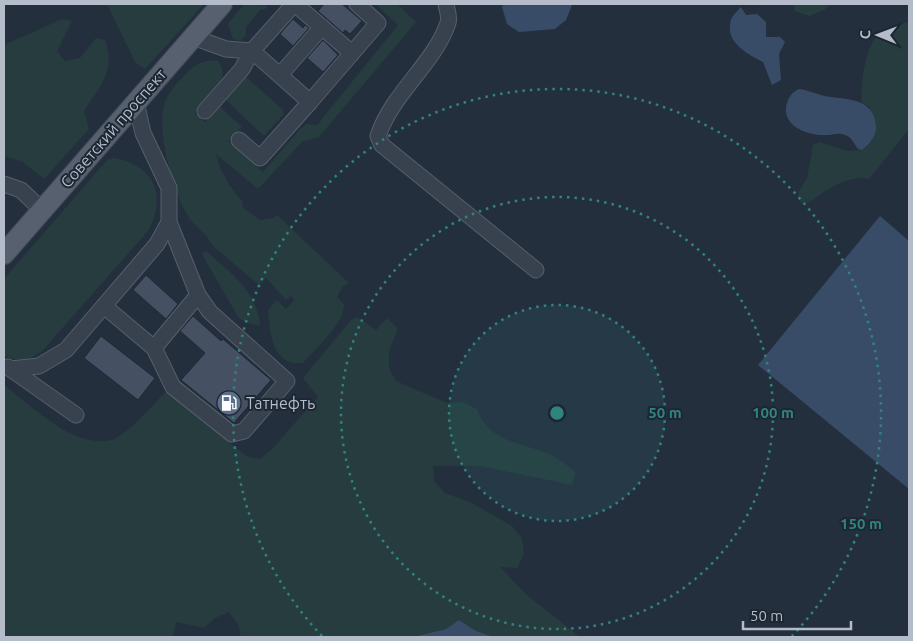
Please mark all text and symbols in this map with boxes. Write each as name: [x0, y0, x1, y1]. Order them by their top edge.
north arrow: [853, 10, 903, 60]
text: С: [857, 30, 873, 39]
street label: Советский проспект: [57, 65, 169, 191]
fuel station icon: Татнефть: [216, 390, 242, 416]
place label: Татнефть: [246, 394, 315, 412]
centre of rings: [548, 404, 566, 422]
text: 50 m: [648, 404, 682, 421]
text: 100 m: [752, 404, 794, 421]
text: 150 m: [840, 515, 882, 532]
scale bar: [743, 598, 850, 630]
text: 50 m: [750, 607, 783, 624]

